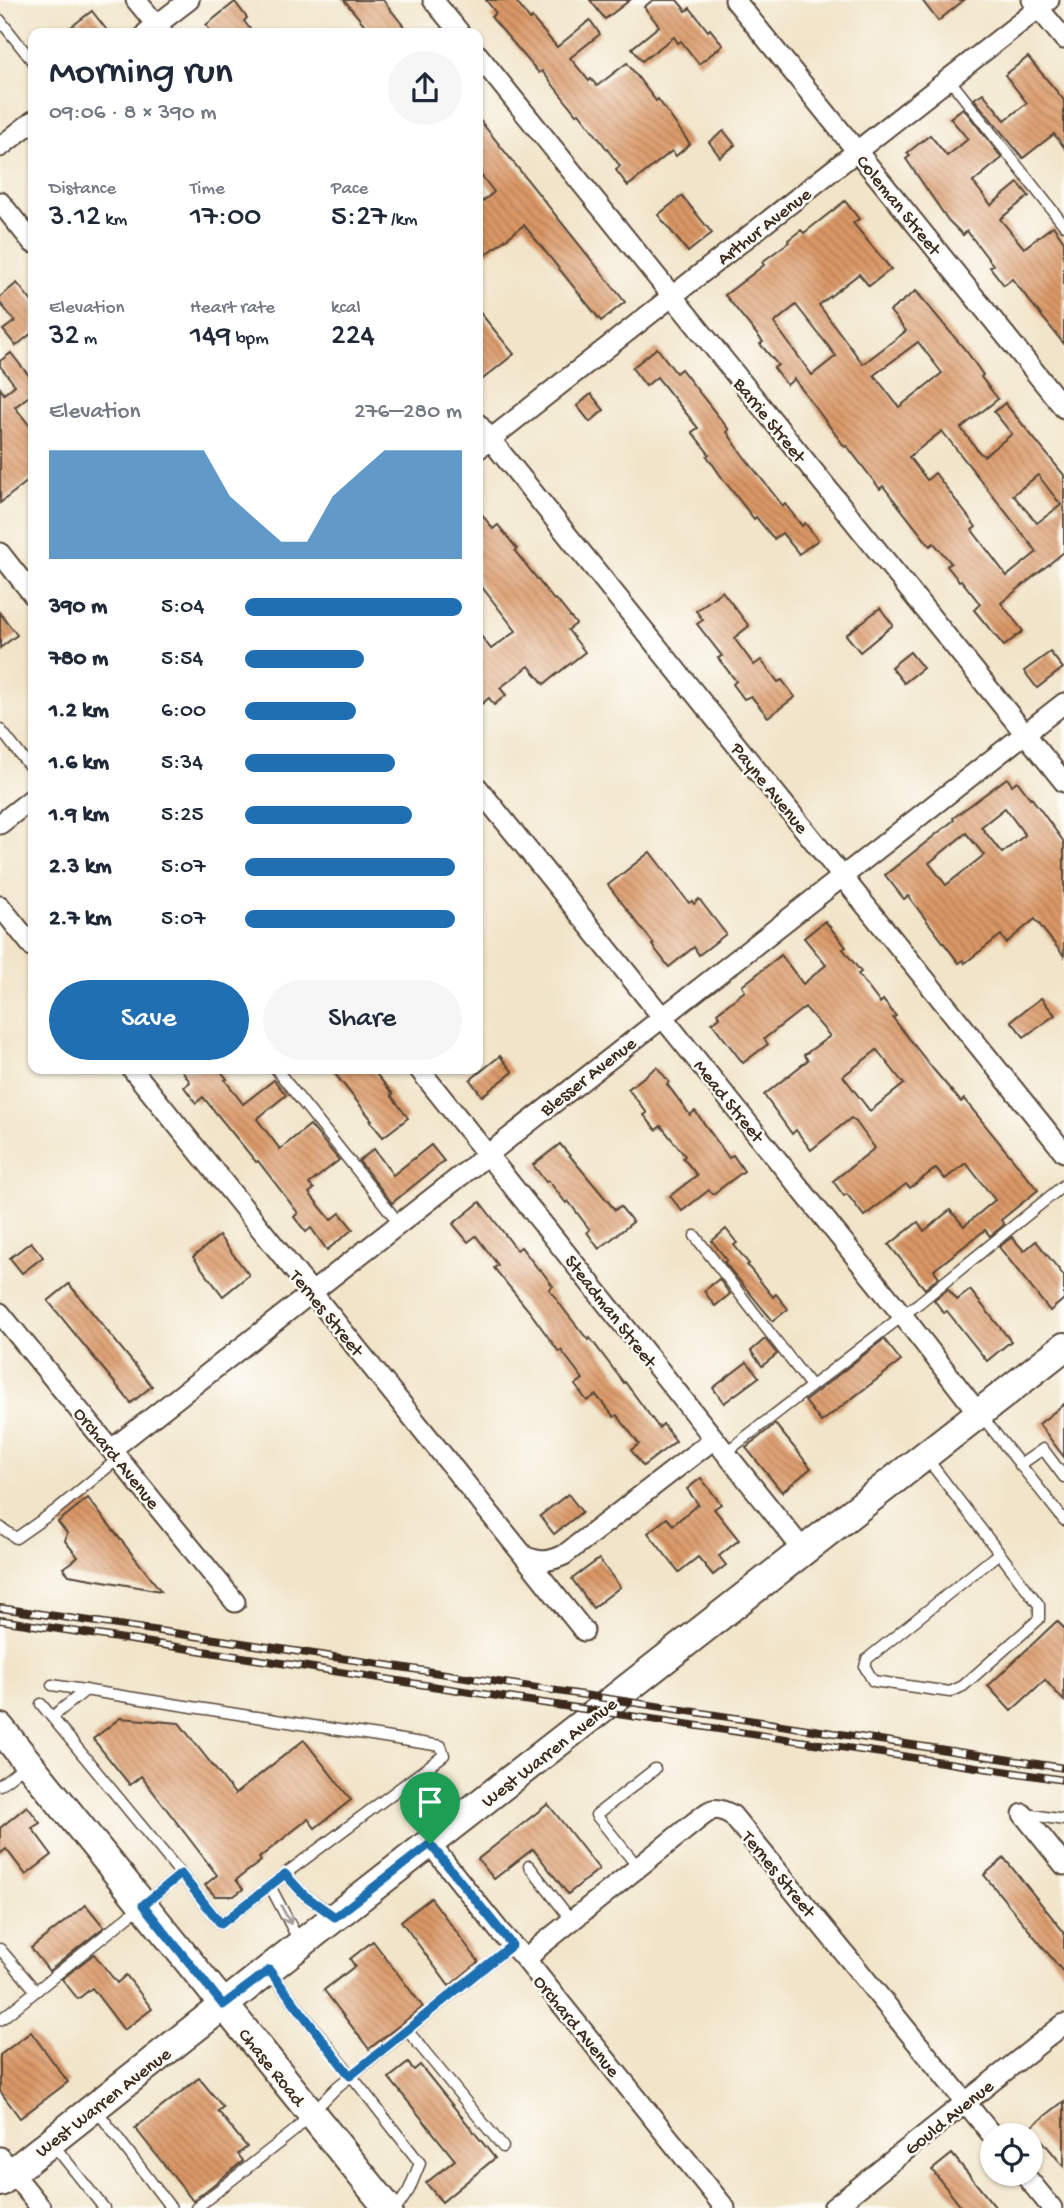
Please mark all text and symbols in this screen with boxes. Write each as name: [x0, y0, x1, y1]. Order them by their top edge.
button: share: [388, 51, 462, 125]
text: Morning run: [49, 52, 233, 96]
text: 09:06 · 8 × 390 m: [49, 100, 217, 127]
street label: Coleman Street: [850, 151, 946, 263]
text: Distance: [49, 178, 116, 201]
text: Time: [190, 178, 225, 201]
text: Pace: [331, 178, 368, 201]
street label: Arthur Avenue: [713, 184, 817, 272]
text: 3.12: [49, 201, 101, 236]
text: 17:00: [190, 201, 261, 236]
text: 5:27: [331, 201, 387, 236]
text: km: [101, 209, 127, 232]
text: /km: [387, 209, 418, 232]
text: Elevation: [49, 297, 125, 320]
text: Heart rate: [190, 297, 275, 320]
text: kcal: [331, 297, 361, 320]
text: 32: [49, 320, 79, 355]
text: 149: [190, 320, 231, 355]
text: 224: [331, 320, 375, 355]
text: m: [79, 328, 97, 351]
text: bpm: [231, 328, 269, 351]
street label: Barrie Street: [726, 373, 811, 470]
text: Elevation: [49, 399, 140, 426]
text: 276–280 m: [354, 399, 462, 426]
text: 390 m: [49, 594, 107, 621]
text: 5:04: [161, 594, 204, 621]
text: 780 m: [49, 646, 108, 673]
text: 5:54: [161, 646, 203, 673]
text: 1.2 km: [49, 698, 109, 725]
text: 6:00: [161, 698, 206, 725]
street label: Payne Avenue: [724, 738, 812, 840]
text: 1.6 km: [49, 750, 109, 777]
text: 5:34: [161, 750, 203, 777]
text: 1.9 km: [49, 802, 109, 829]
text: 5:25: [161, 802, 204, 829]
text: 2.3 km: [49, 854, 111, 881]
text: 5:07: [161, 854, 205, 881]
text: 2.7 km: [49, 906, 112, 933]
text: 5:07: [161, 906, 205, 933]
button: Save: [49, 980, 249, 1060]
button: Share: [263, 980, 462, 1060]
street label: Blesser Avenue: [536, 1033, 642, 1123]
street label: Mead Street: [687, 1056, 769, 1150]
street label: Steadman Street: [558, 1251, 662, 1375]
street label: Ternes Street: [283, 1265, 369, 1364]
street label: Orchard Avenue: [67, 1403, 164, 1515]
street label: West Warren Avenue: [478, 1694, 623, 1814]
pin: [400, 1772, 460, 1844]
icon: arrive: [411, 1783, 449, 1821]
street label: Ternes Street: [735, 1826, 821, 1925]
one-way arrow: [279, 1904, 293, 1925]
street label: Orchard Avenue: [527, 1971, 624, 2083]
street label: Chase Road: [232, 2024, 310, 2113]
street label: West Warren Avenue: [32, 2044, 177, 2164]
street label: Gould Avenue: [901, 2076, 999, 2162]
map controls: [980, 2123, 1043, 2186]
button: locate: [980, 2123, 1043, 2186]

